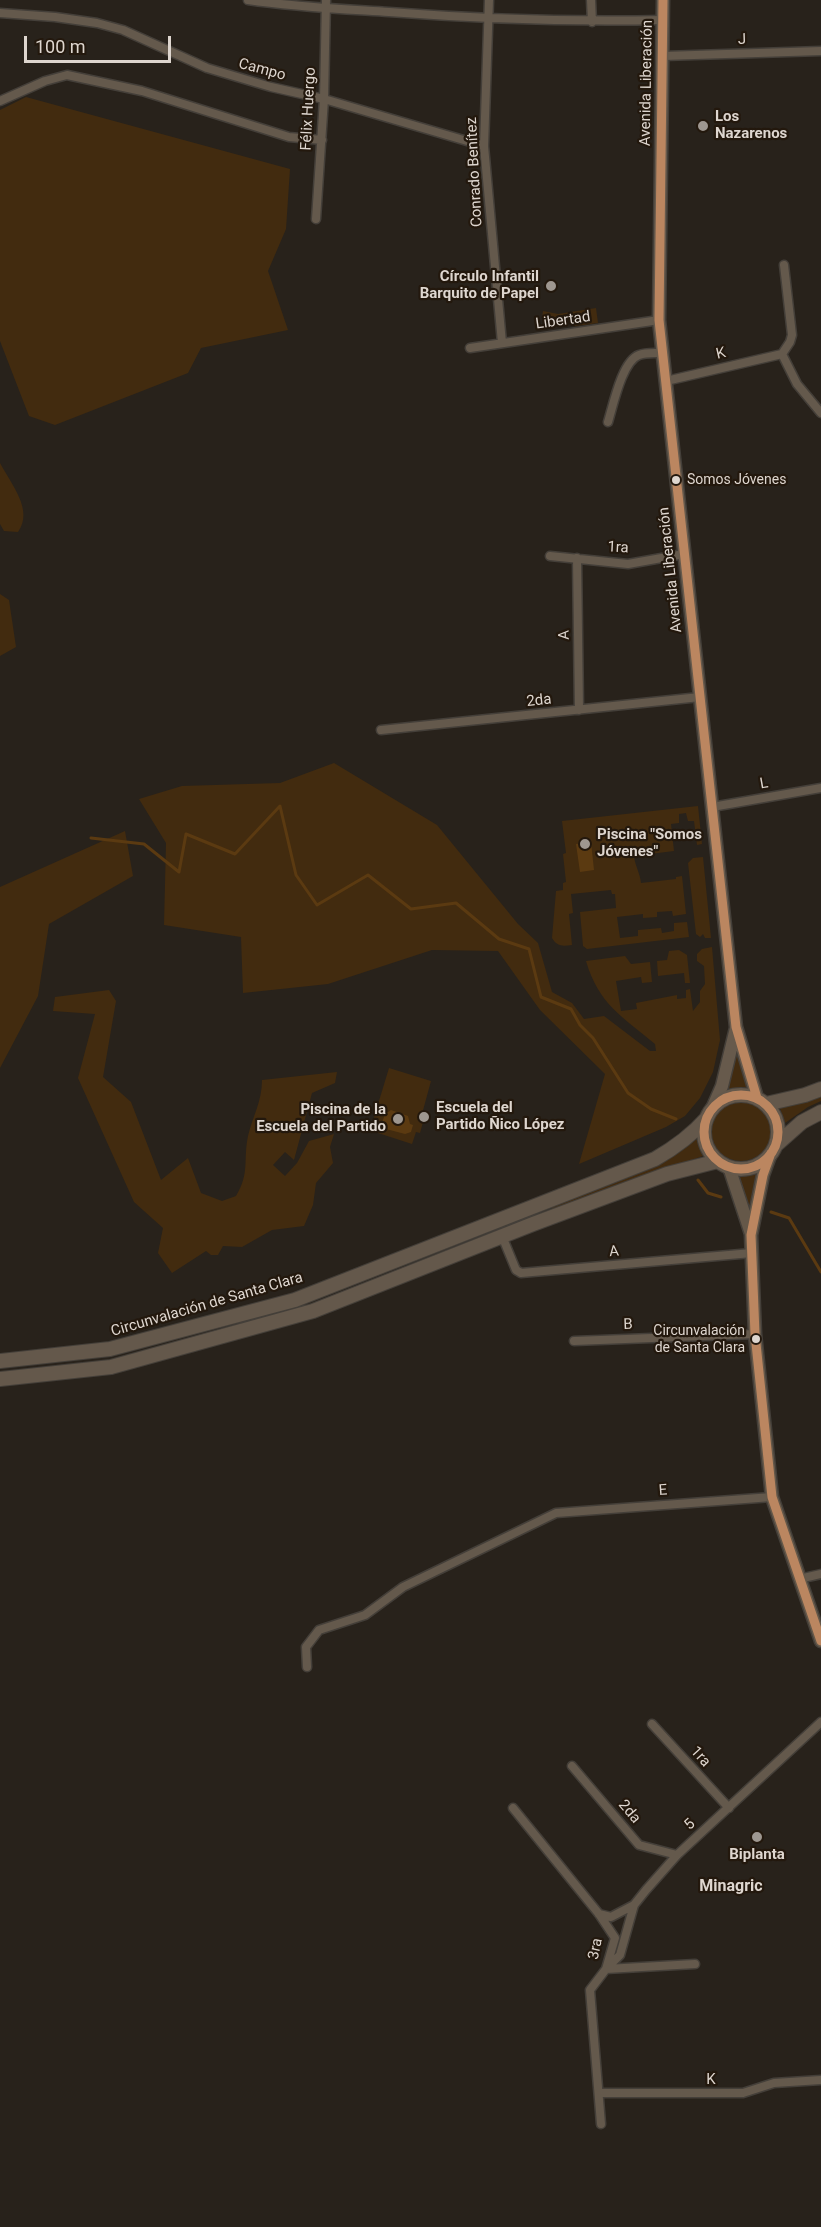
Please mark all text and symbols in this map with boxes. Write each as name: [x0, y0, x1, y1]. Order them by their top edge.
street label: Avenida Liberación: [637, 20, 657, 146]
scale bar: [27, 24, 174, 62]
street label: J: [738, 31, 746, 49]
text: 100 m: [35, 36, 86, 57]
street label: Campo: [236, 55, 288, 85]
street label: Félix Huergo: [298, 67, 320, 151]
place label: Los Nazarenos: [715, 108, 787, 143]
street label: Conrado Benítez: [463, 117, 487, 227]
marker: Los Nazarenos: [696, 119, 710, 133]
place label: Círculo Infantil Barquito de Papel: [420, 268, 539, 303]
marker: Círculo Infantil Barquito de Papel: [544, 279, 558, 293]
street label: Libertad: [534, 308, 592, 334]
street label: K: [714, 344, 728, 364]
place label: Somos Jóvenes: [687, 472, 786, 488]
marker: Somos Jóvenes: [670, 474, 682, 486]
street label: Avenida Liberación: [655, 506, 687, 634]
street label: 1ra: [607, 538, 629, 558]
street label: A: [556, 630, 574, 640]
street label: 2da: [526, 691, 552, 711]
street label: L: [758, 774, 770, 794]
place label: Piscina "Somos Jóvenes": [597, 826, 702, 861]
marker: Piscina "Somos Jóvenes": [578, 837, 592, 851]
place label: Escuela del Partido Ñico López: [436, 1099, 564, 1134]
place label: Piscina de la Escuela del Partido: [256, 1101, 386, 1136]
marker: Escuela del Partido Ñico López: [417, 1110, 431, 1124]
marker: Piscina de la Escuela del Partido: [391, 1112, 405, 1126]
street label: A: [608, 1243, 620, 1261]
street label: Circunvalación de Santa Clara: [109, 1269, 305, 1341]
street label: B: [623, 1316, 633, 1334]
place label: Circunvalación de Santa Clara: [653, 1323, 745, 1356]
marker: Circunvalación de Santa Clara: [750, 1333, 762, 1345]
street label: E: [658, 1482, 668, 1500]
street label: 1ra: [686, 1743, 714, 1771]
street label: 2da: [614, 1797, 644, 1827]
street label: 5: [681, 1815, 699, 1835]
marker: Biplanta: [750, 1830, 764, 1844]
place label: Biplanta: [729, 1846, 785, 1864]
district label: Minagric: [699, 1877, 763, 1897]
street label: 3ra: [585, 1937, 607, 1961]
street label: K: [706, 2071, 716, 2089]

